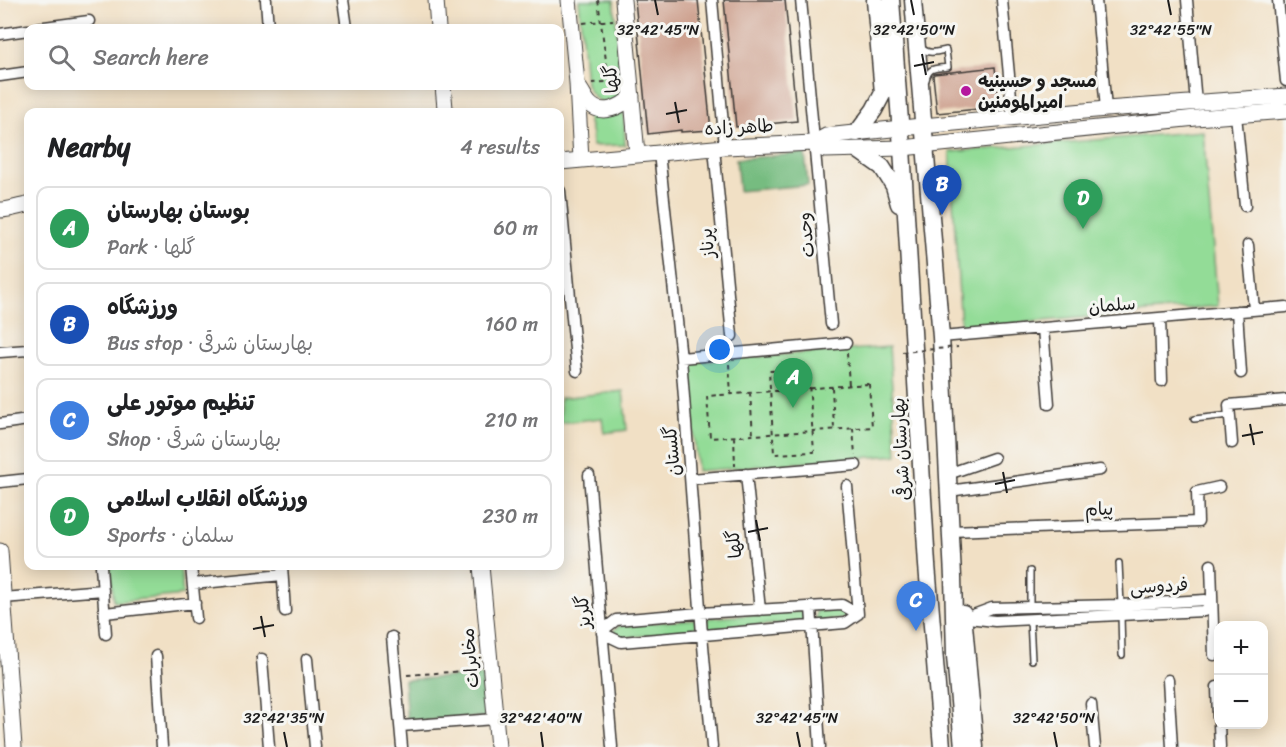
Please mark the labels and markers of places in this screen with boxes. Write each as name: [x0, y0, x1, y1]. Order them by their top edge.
place label: مسجد و حسینیه امیرالمومنین: [978, 65, 1097, 118]
marker: مسجد و حسینیه امیرالمومنین: [959, 84, 973, 98]
pin: B: [922, 166, 962, 215]
pin: D: [1064, 180, 1102, 229]
pin: A: [774, 358, 812, 408]
pin: C: [896, 582, 936, 631]

